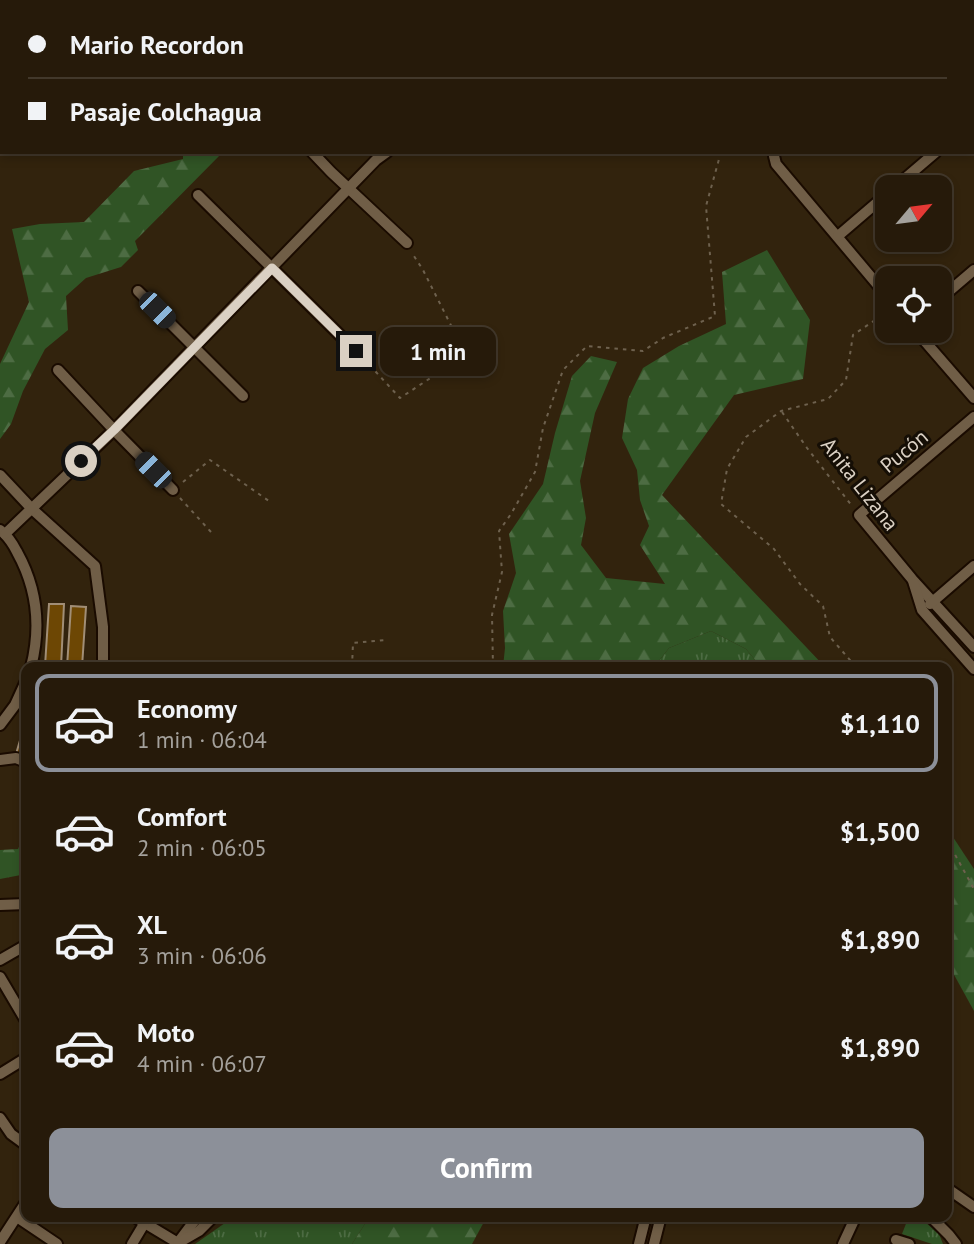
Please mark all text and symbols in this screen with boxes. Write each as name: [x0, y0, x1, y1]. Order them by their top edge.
text: Mario Recordon: [70, 28, 244, 61]
text: Pasaje Colchagua: [70, 95, 262, 128]
north arrow: [875, 175, 952, 252]
map controls: [875, 175, 952, 343]
button: locate: [875, 266, 952, 343]
car: [135, 288, 180, 332]
callout: 1 min: [380, 326, 496, 376]
route end: [340, 335, 372, 367]
text: 1 min: [410, 337, 466, 366]
street label: Pucón: [875, 423, 933, 479]
street label: Anita Lizana: [815, 432, 905, 536]
route start: [65, 445, 97, 477]
car: [131, 448, 176, 492]
icon: car: [53, 692, 116, 755]
text: Economy: [137, 692, 237, 725]
text: $1,110: [840, 707, 920, 740]
text: 1 min · 06:04: [137, 725, 267, 754]
icon: car: [53, 800, 116, 863]
text: Comfort: [137, 800, 227, 833]
text: $1,500: [840, 815, 920, 848]
text: 2 min · 06:05: [137, 833, 267, 862]
icon: car: [53, 908, 116, 971]
text: XL: [137, 908, 167, 941]
text: $1,890: [840, 923, 920, 956]
text: 3 min · 06:06: [137, 941, 267, 970]
icon: car: [53, 1016, 116, 1079]
text: Moto: [137, 1016, 195, 1049]
text: $1,890: [840, 1031, 920, 1064]
text: 4 min · 06:07: [137, 1049, 267, 1078]
button: Confirm: [49, 1128, 924, 1208]

